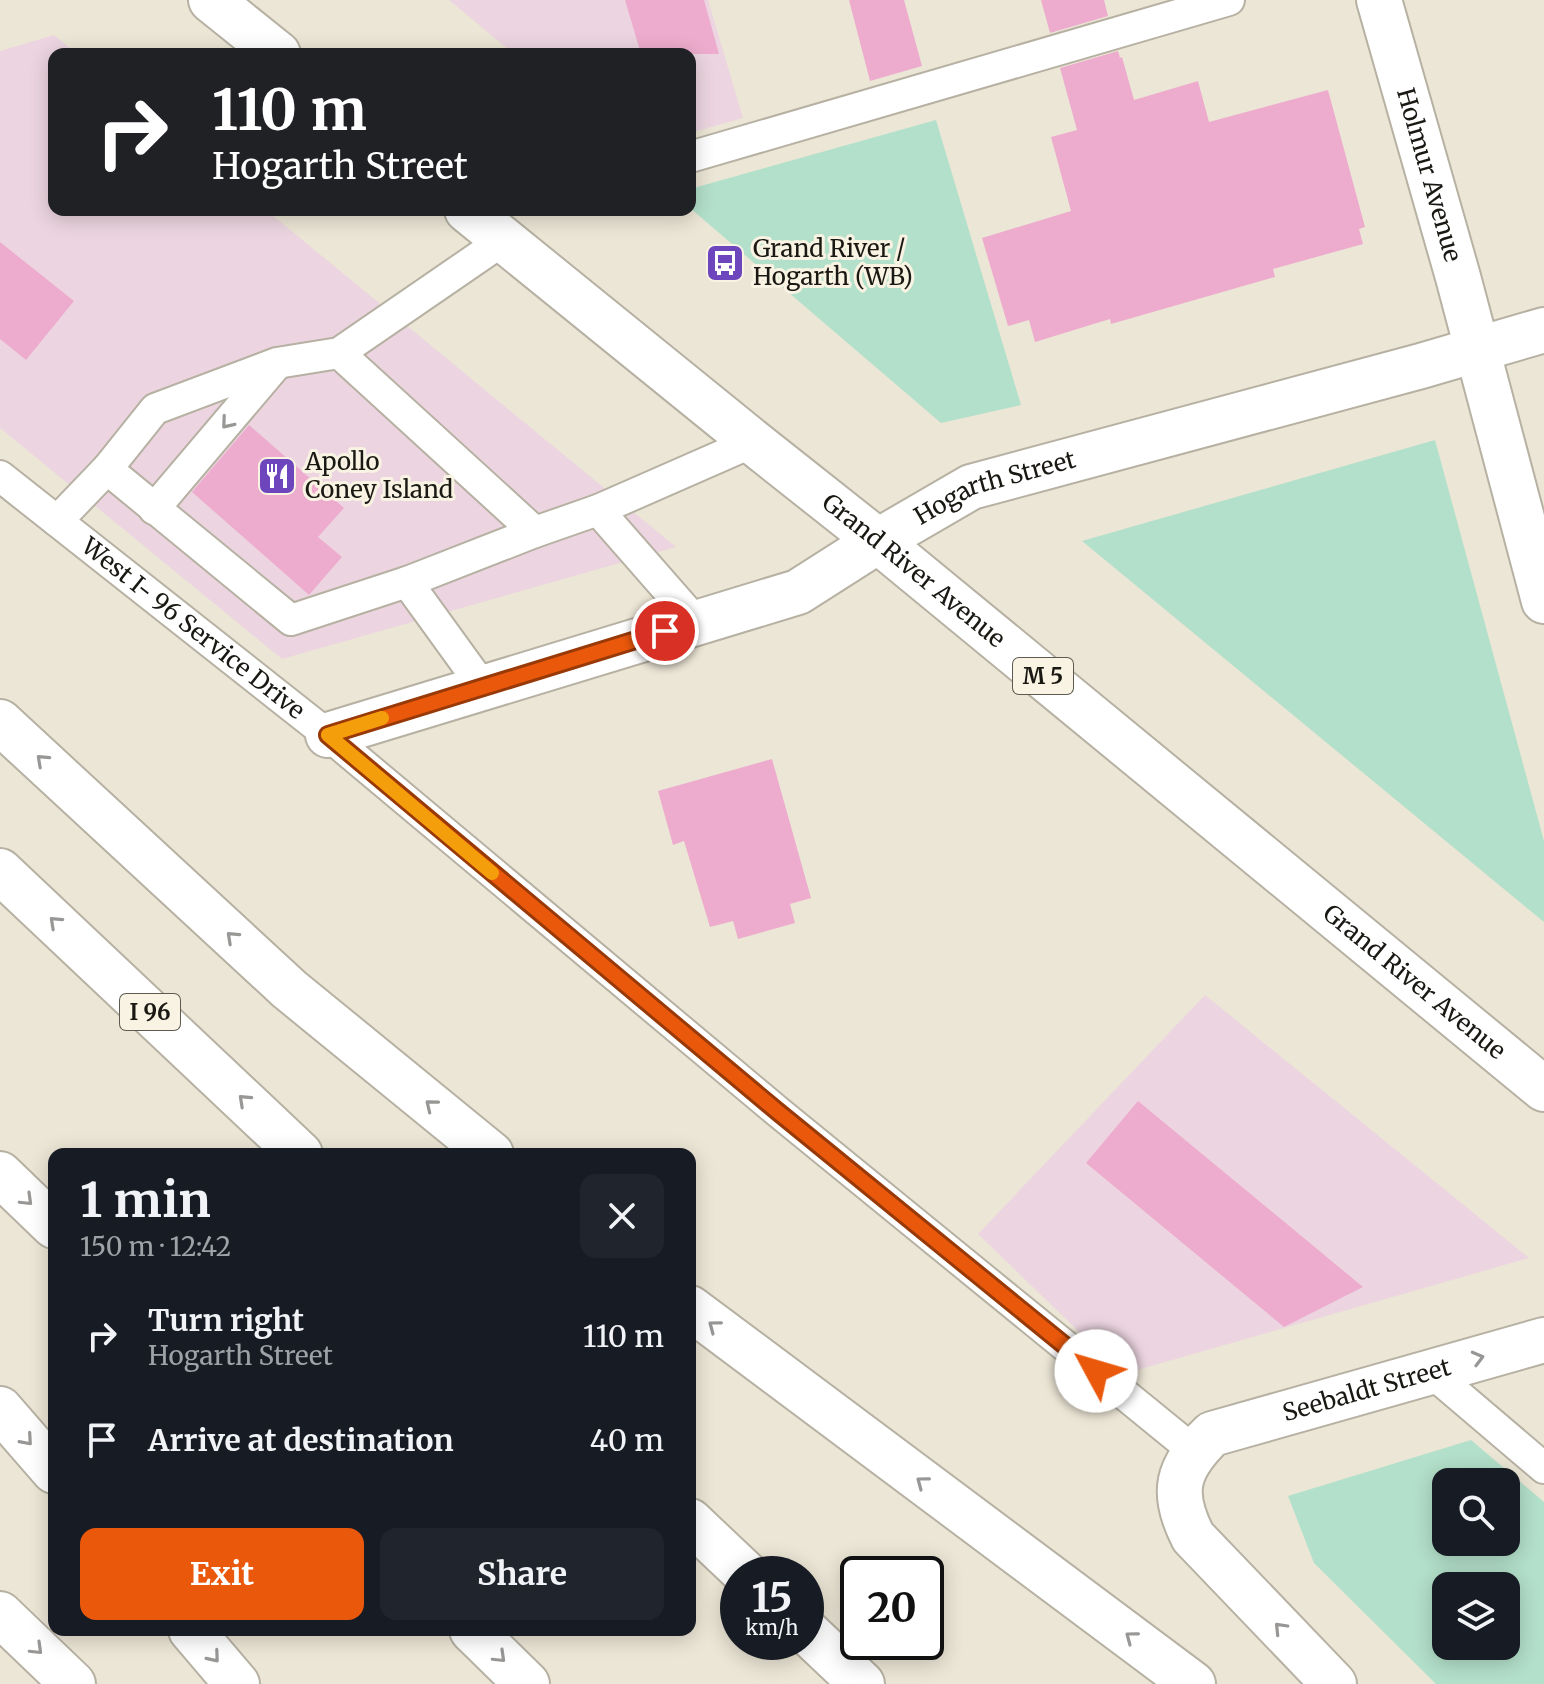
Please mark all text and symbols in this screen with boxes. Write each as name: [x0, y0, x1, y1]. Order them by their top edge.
text: 110 m: [212, 75, 367, 145]
icon: right: [80, 80, 184, 184]
street label: Holmur Avenue: [1390, 85, 1469, 265]
text: Hogarth Street: [212, 144, 468, 189]
place label: Grand River / Hogarth (WB): [753, 233, 913, 292]
bus stop icon: Grand River / Hogarth (WB): [704, 242, 746, 284]
one-way arrow: [222, 414, 237, 428]
street label: Hogarth Street: [908, 443, 1079, 532]
place label: Apollo Coney Island: [304, 446, 453, 505]
restaurant icon: Apollo Coney Island: [256, 455, 298, 497]
street label: Grand River Avenue: [816, 487, 1012, 654]
street label: West I- 96 Service Drive: [75, 530, 311, 726]
pin: [631, 597, 699, 665]
icon: arrive: [643, 609, 687, 653]
road number: M 5: [1013, 658, 1073, 694]
one-way arrow: [36, 756, 51, 770]
street label: Grand River Avenue: [1317, 898, 1512, 1066]
one-way arrow: [49, 917, 64, 931]
one-way arrow: [227, 932, 242, 946]
road number: I 96: [120, 994, 180, 1030]
one-way arrow: [238, 1096, 253, 1110]
one-way arrow: [426, 1100, 440, 1115]
text: 1 min: [80, 1170, 211, 1230]
button: close: [580, 1174, 664, 1258]
one-way arrow: [18, 1191, 32, 1205]
text: 150 m · 12:42: [80, 1230, 231, 1263]
text: Turn right: [148, 1301, 304, 1339]
icon: right: [80, 1314, 124, 1358]
text: 110 m: [583, 1317, 664, 1355]
one-way arrow: [708, 1321, 723, 1336]
position arrow: [1054, 1329, 1138, 1413]
text: Hogarth Street: [148, 1339, 333, 1372]
street label: Seebaldt Street: [1279, 1351, 1455, 1428]
one-way arrow: [1470, 1351, 1484, 1367]
icon: arrive: [80, 1418, 124, 1462]
text: Arrive at destination: [148, 1421, 454, 1459]
text: 40 m: [590, 1421, 664, 1459]
one-way arrow: [17, 1430, 32, 1445]
map controls: [1432, 1468, 1520, 1660]
button: search: [1432, 1468, 1520, 1556]
one-way arrow: [917, 1477, 931, 1491]
button: Exit: [80, 1528, 364, 1620]
button: Share: [380, 1528, 664, 1620]
speed limit sign: 20: [840, 1556, 944, 1660]
button: layers: [1432, 1572, 1520, 1660]
text: 15: [752, 1573, 792, 1623]
text: km/h: [746, 1615, 798, 1640]
one-way arrow: [1275, 1623, 1290, 1637]
one-way arrow: [1125, 1633, 1139, 1647]
one-way arrow: [27, 1640, 42, 1654]
one-way arrow: [204, 1648, 219, 1662]
one-way arrow: [491, 1648, 505, 1662]

